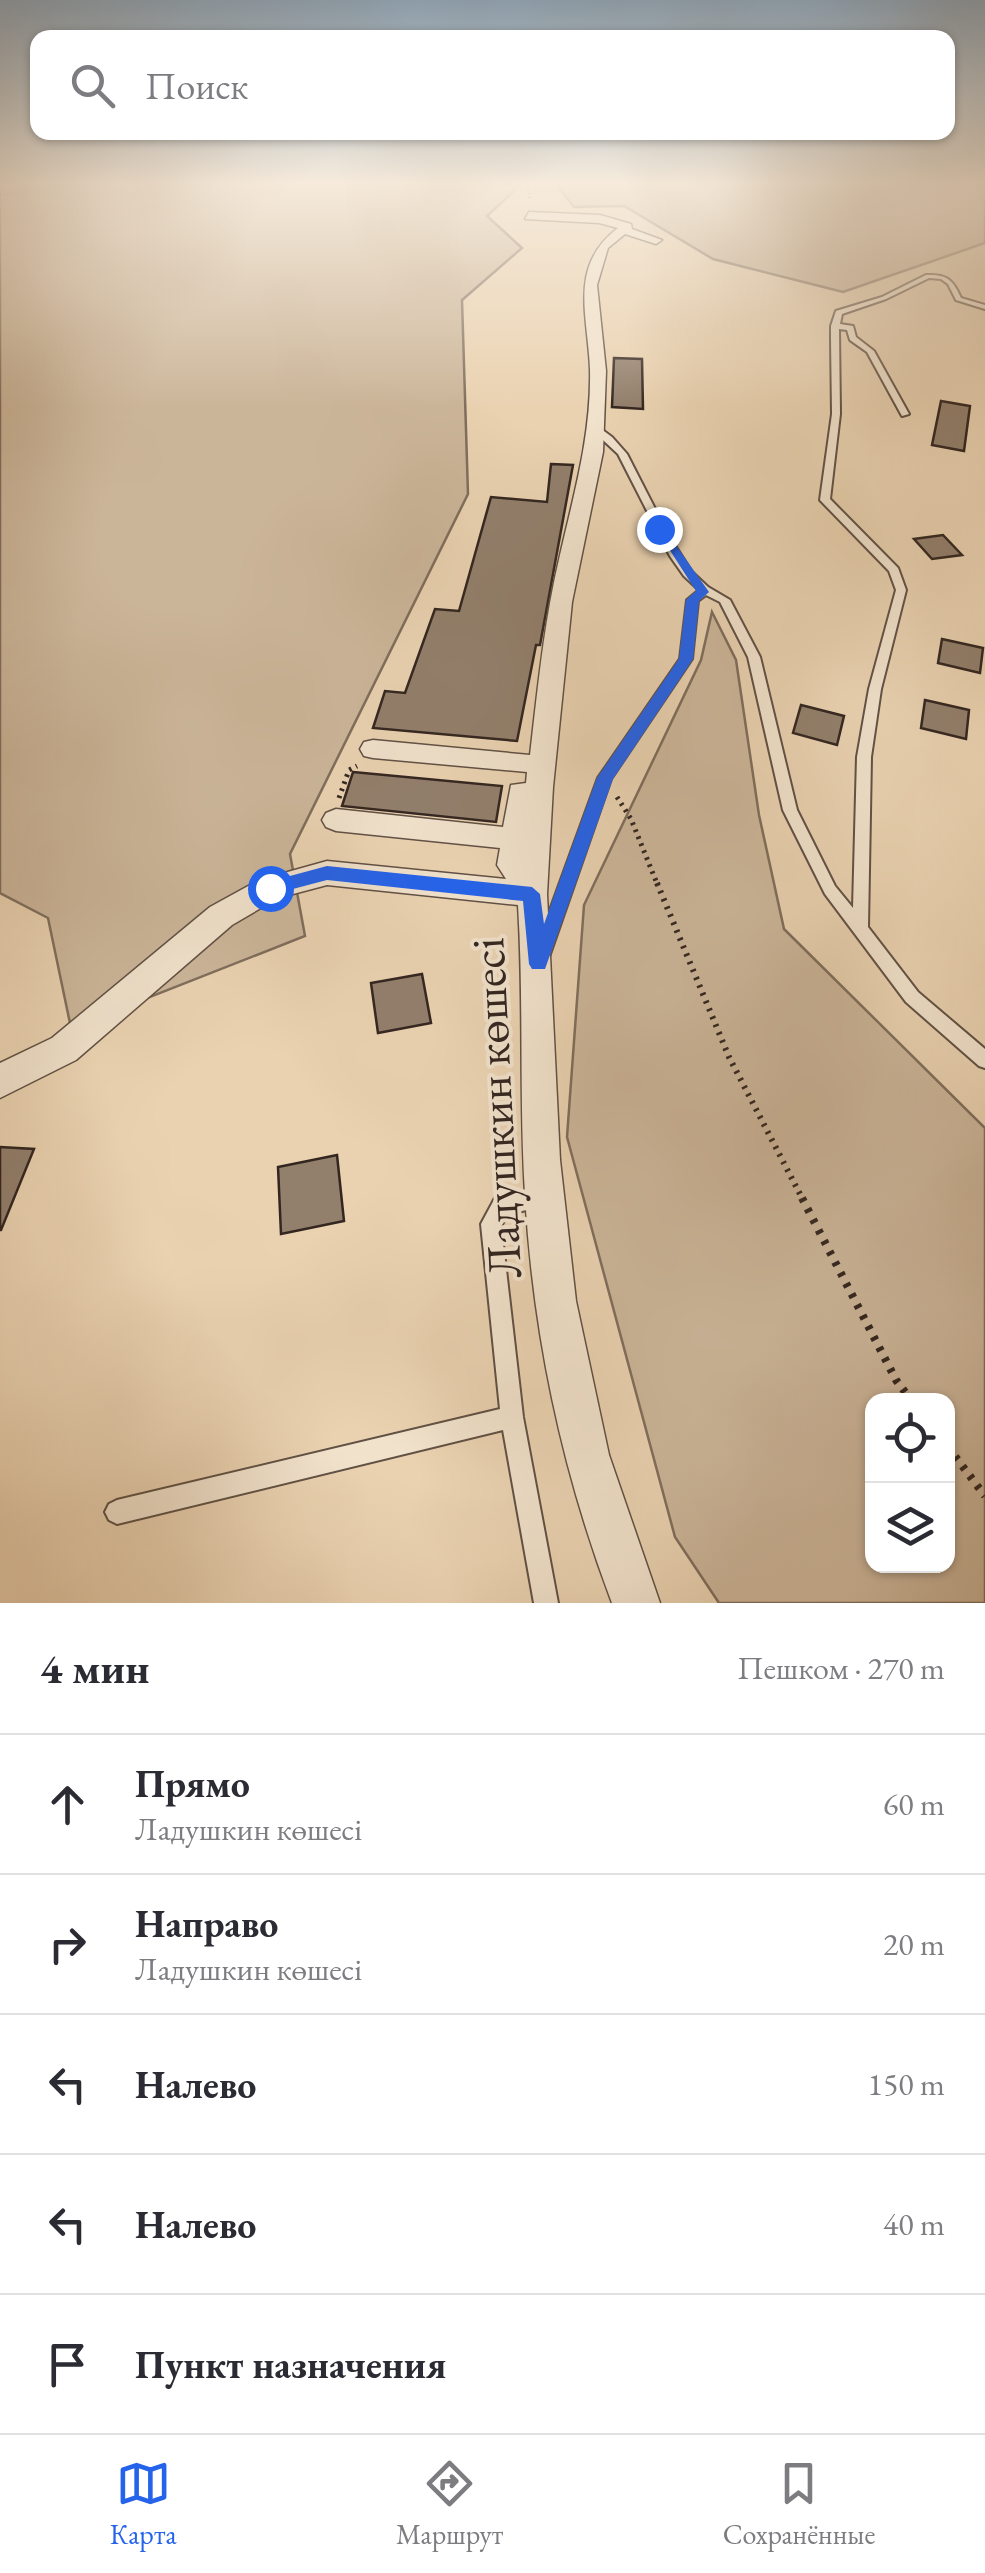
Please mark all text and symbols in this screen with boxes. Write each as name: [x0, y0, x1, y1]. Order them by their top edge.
search box: [30, 30, 955, 140]
icon: search: [65, 58, 120, 113]
text: Поиск: [145, 61, 248, 110]
route end: [637, 507, 683, 553]
route start: [248, 866, 294, 912]
street label: Ладушкин көшесі: [455, 936, 535, 1280]
map controls: [865, 1393, 955, 1573]
button: locate: [865, 1393, 955, 1483]
button: layers: [865, 1483, 955, 1573]
text: 4 мин: [40, 1641, 149, 1696]
text: Пешком · 270 m: [737, 1647, 945, 1689]
text: Прямо: [135, 1759, 250, 1808]
icon: ahead: [40, 1777, 95, 1832]
text: 60 m: [883, 1783, 945, 1825]
text: Ладушкин көшесі: [135, 1808, 362, 1850]
text: Направо: [135, 1899, 278, 1948]
icon: right: [40, 1917, 95, 1972]
text: 20 m: [883, 1923, 945, 1965]
text: Ладушкин көшесі: [135, 1948, 362, 1990]
icon: left: [40, 2057, 95, 2112]
text: Налево: [135, 2060, 256, 2109]
text: 150 m: [868, 2063, 945, 2105]
icon: left: [40, 2197, 95, 2252]
text: Налево: [135, 2200, 256, 2249]
text: 40 m: [883, 2203, 945, 2245]
icon: arrive: [40, 2337, 95, 2392]
text: Пункт назначения: [135, 2340, 446, 2389]
tab: Карта: [110, 2456, 177, 2552]
tab: Маршрут: [396, 2456, 503, 2552]
tab: Сохранённые: [723, 2456, 875, 2552]

